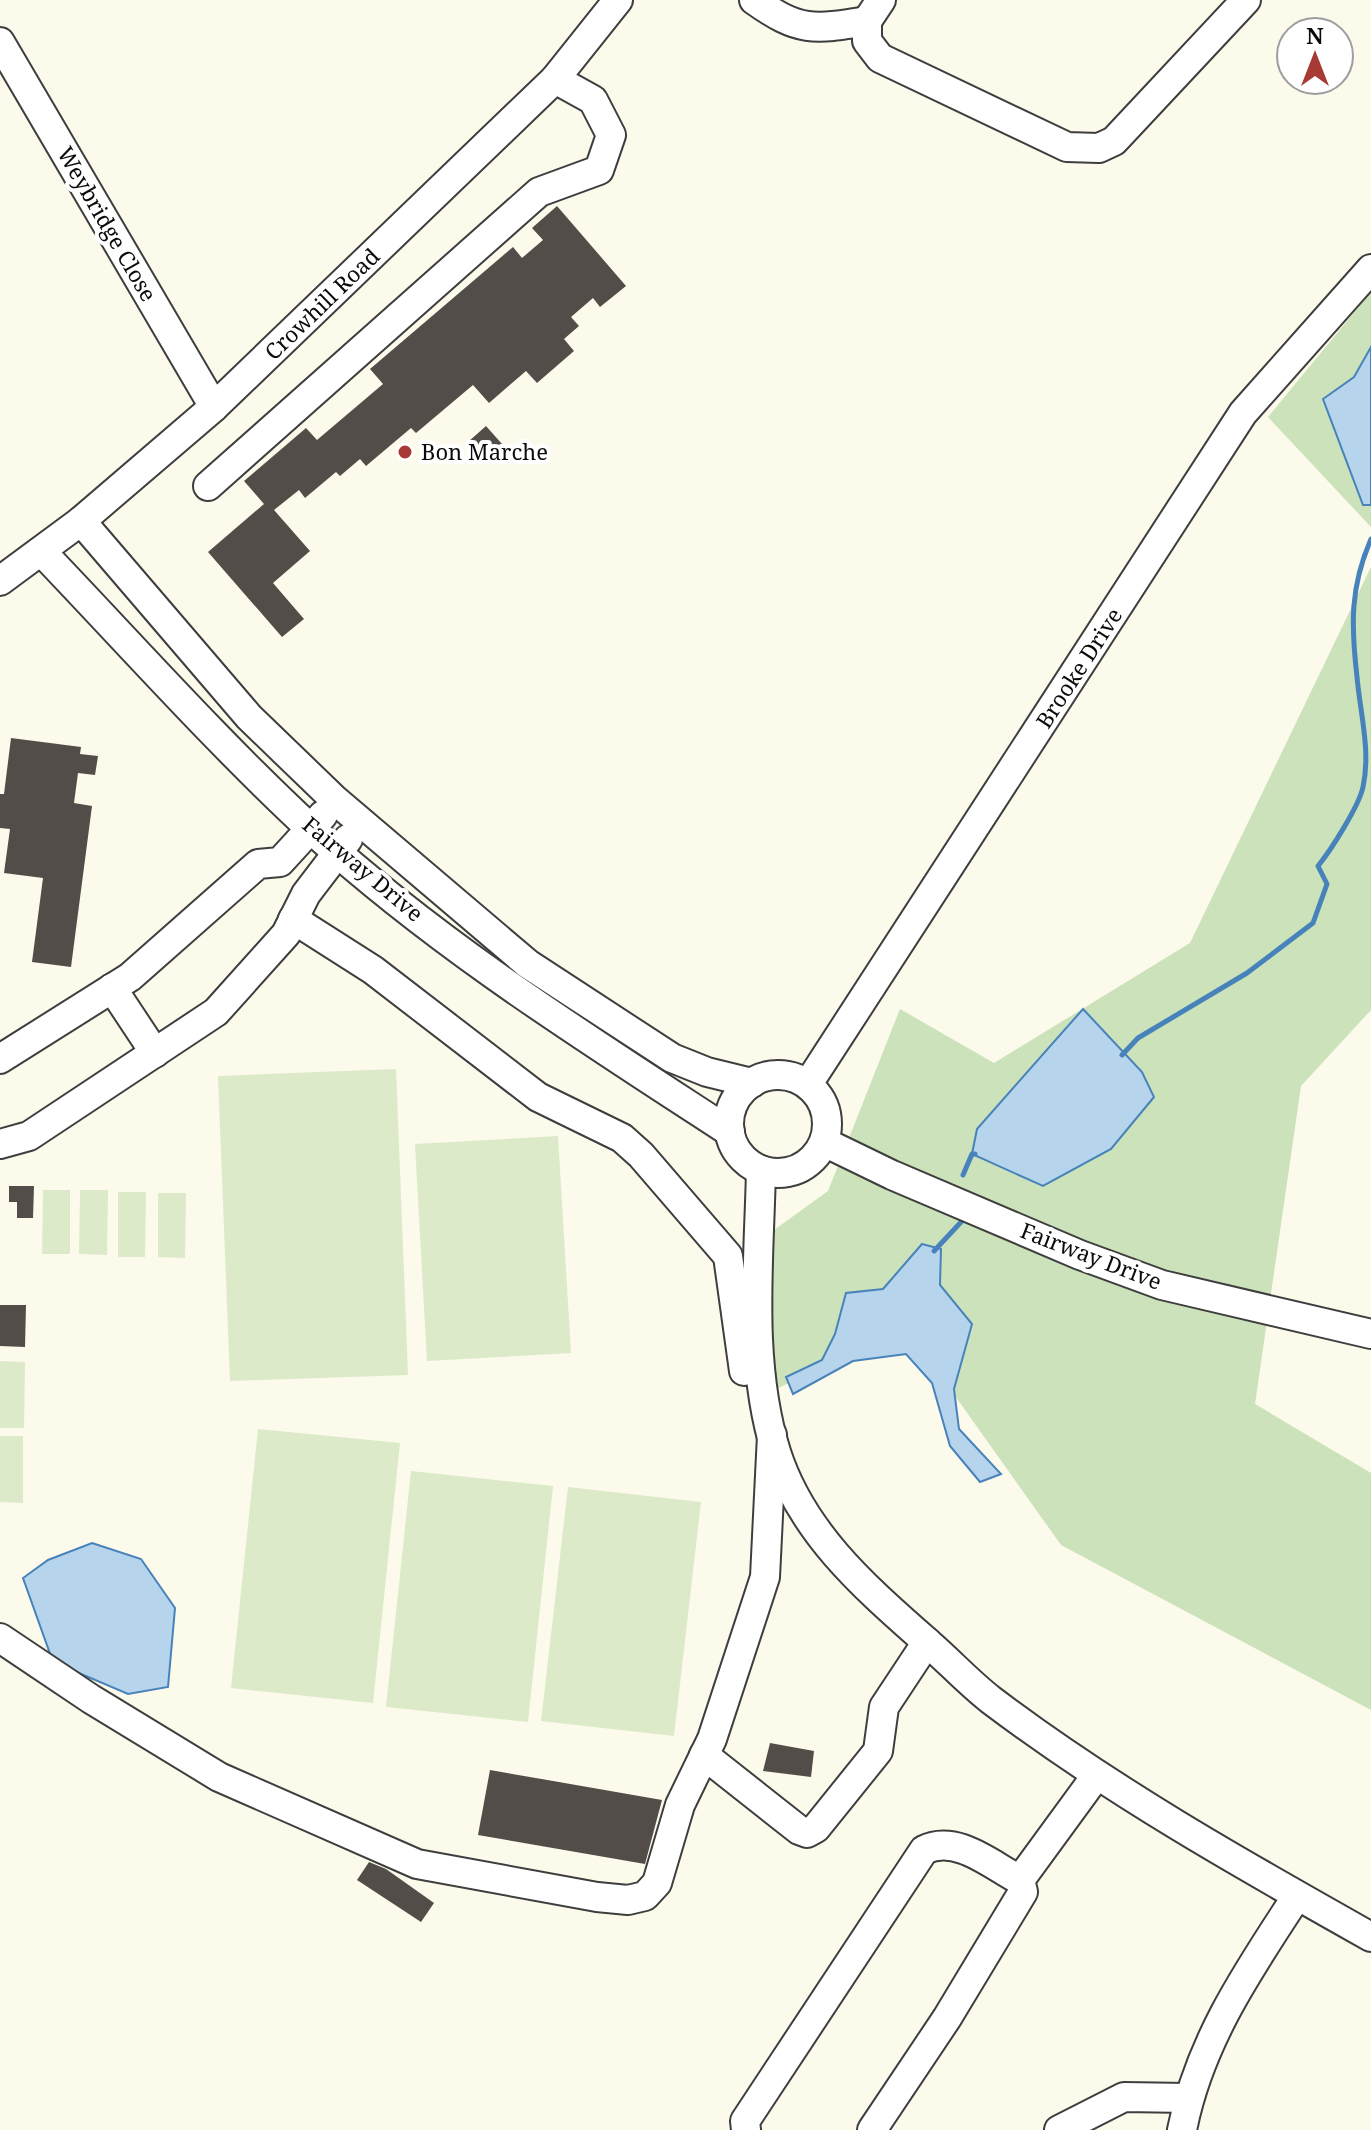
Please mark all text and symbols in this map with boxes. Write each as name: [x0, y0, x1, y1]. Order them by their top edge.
north arrow: [1275, 16, 1355, 96]
text: N: [1306, 20, 1324, 50]
street label: Weybridge Close: [51, 140, 164, 307]
street label: Crowhill Road: [257, 240, 386, 366]
place label: Bon Marche: [421, 436, 548, 466]
marker: Bon Marche: [396, 443, 414, 461]
street label: Brooke Drive: [1028, 601, 1128, 733]
street label: Fairway Drive: [297, 809, 430, 928]
street label: Fairway Drive: [1016, 1214, 1166, 1296]

